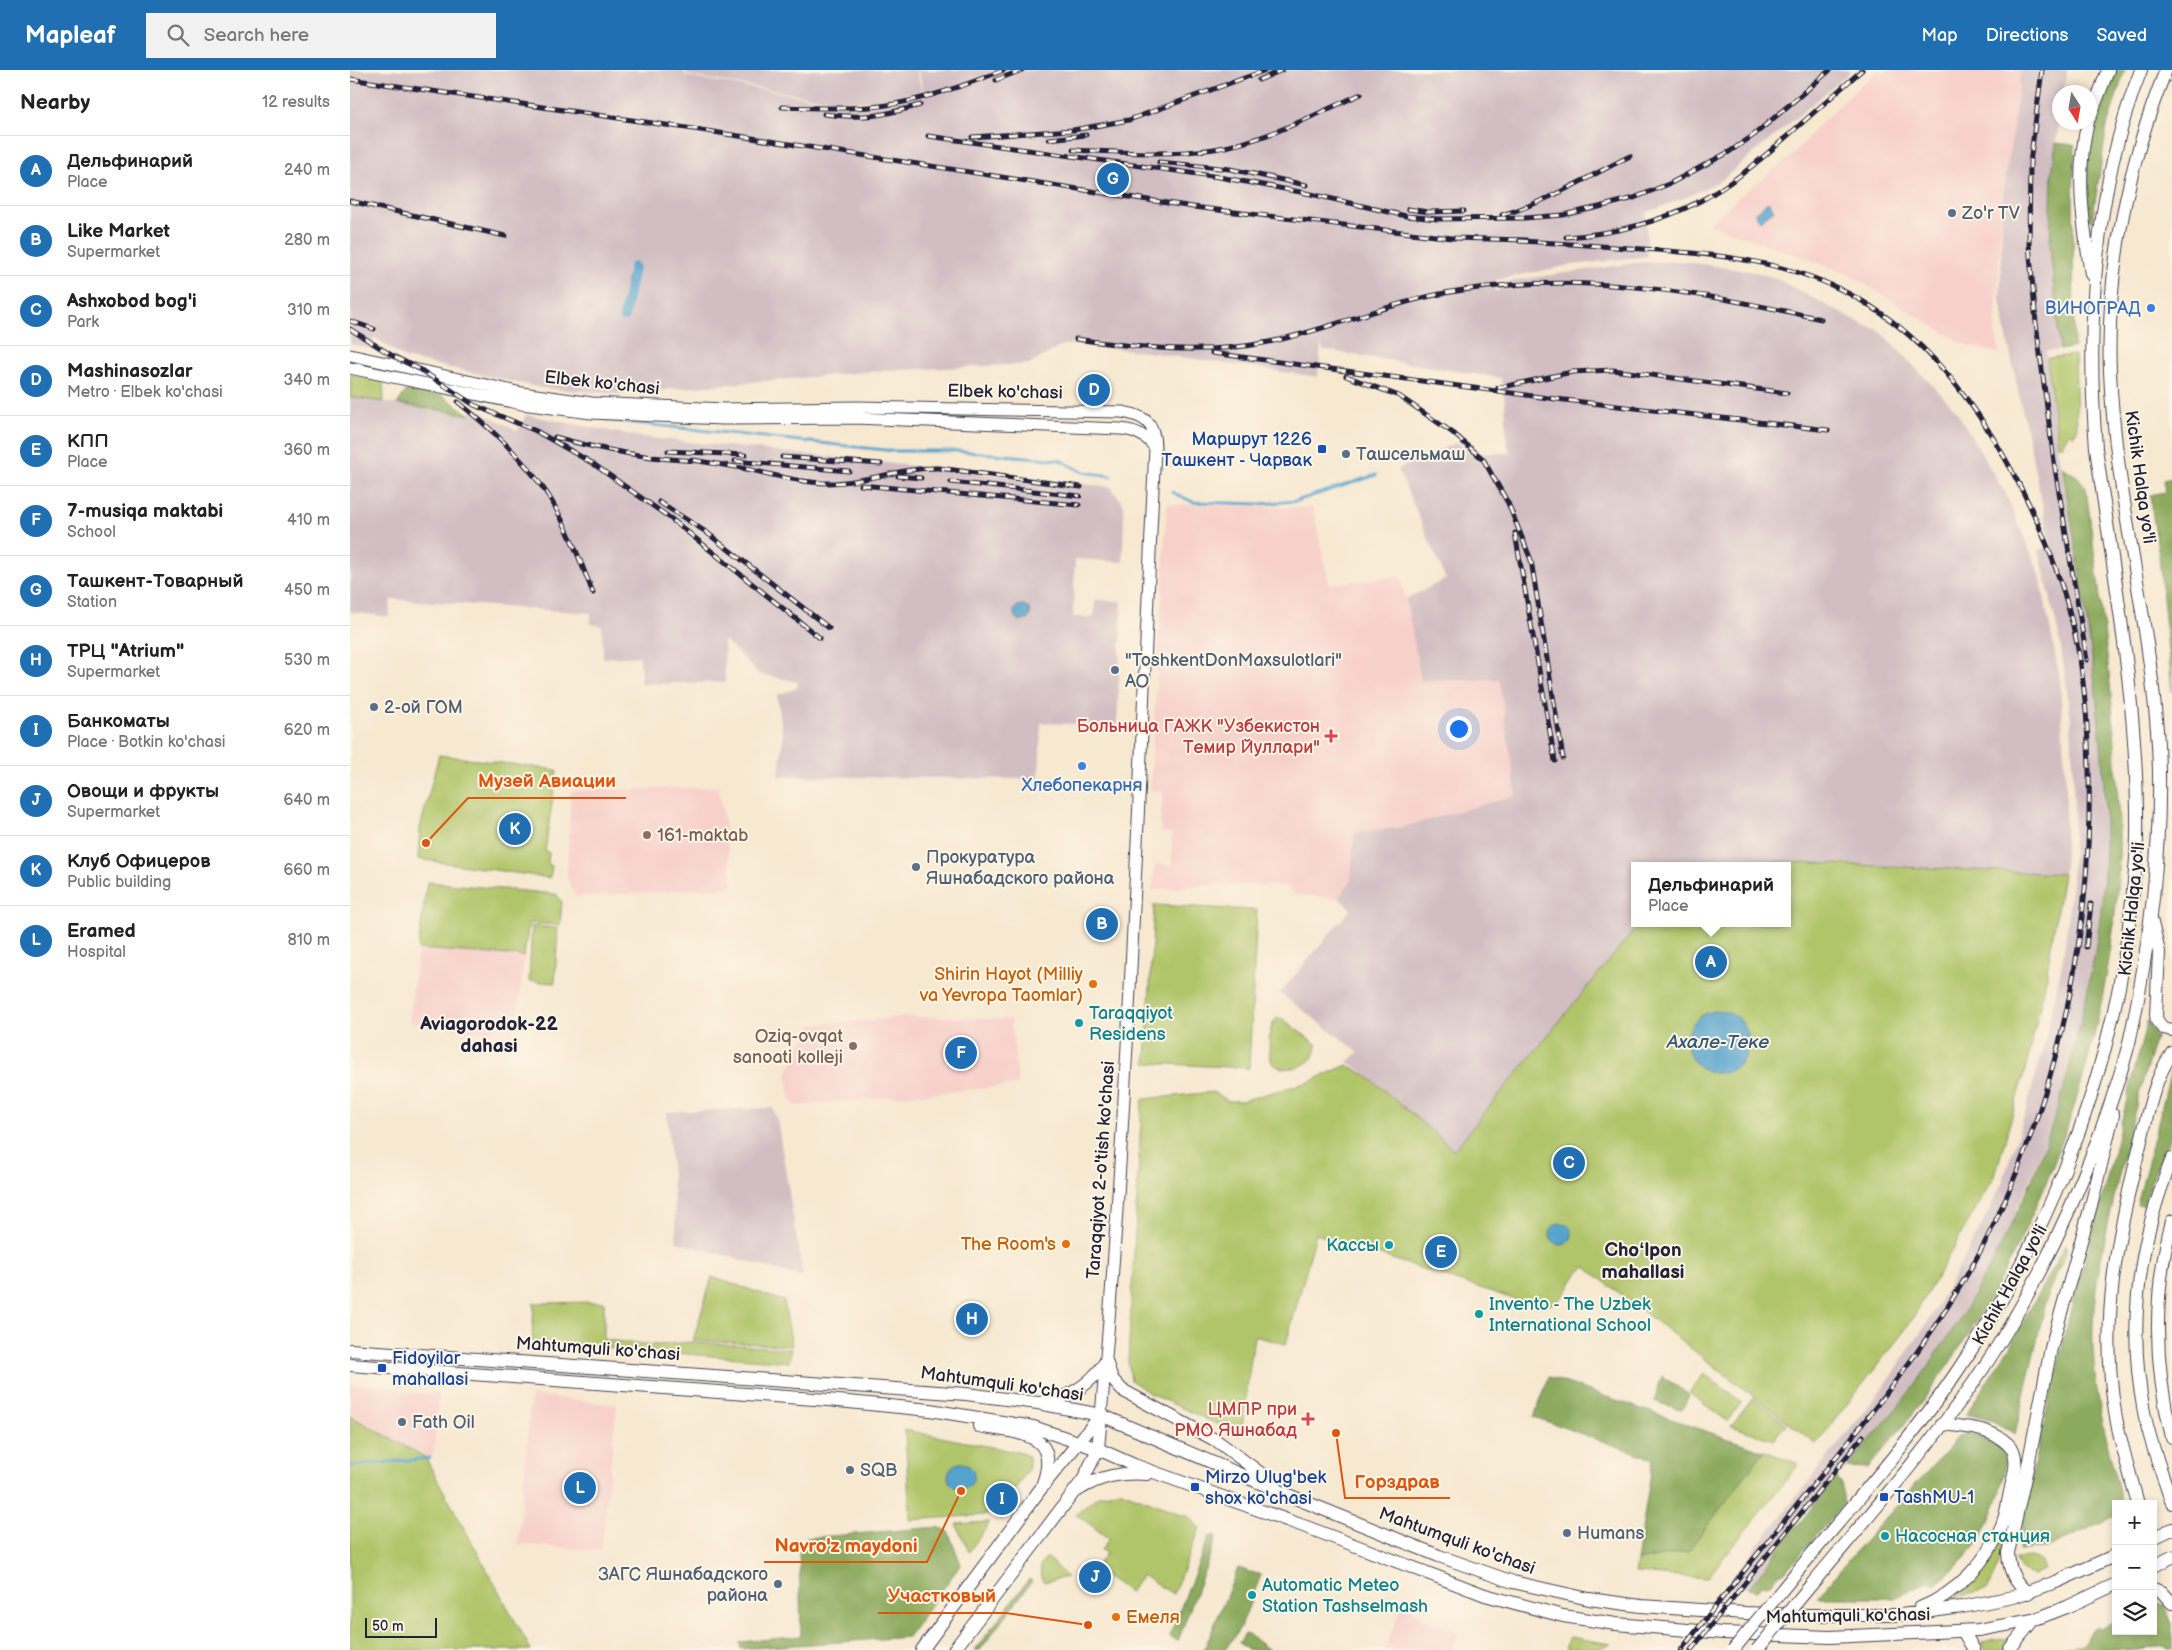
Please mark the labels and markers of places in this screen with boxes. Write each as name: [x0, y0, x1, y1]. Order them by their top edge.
pin: G: [1097, 160, 1129, 198]
place label: Zo'r TV: [1961, 203, 2020, 224]
marker: Zo'r TV: [1946, 207, 1958, 219]
place label: ВИНОГРАД: [2045, 298, 2141, 319]
marker: ВИНОГРАД: [2145, 302, 2157, 314]
pin: D: [1078, 371, 1110, 409]
place label: Маршрут 1226 Ташкент - Чарвак: [1162, 429, 1312, 471]
marker: Маршрут 1226 Ташкент - Чарвак: [1316, 443, 1328, 455]
place label: Ташсельмаш: [1356, 444, 1465, 465]
marker: Ташсельмаш: [1340, 448, 1352, 460]
place label: "ToshkentDonMaxsulotlari" AO: [1125, 650, 1342, 692]
marker: "ToshkentDonMaxsulotlari" AO: [1109, 664, 1121, 676]
place label: 2-ой ГОМ: [384, 697, 463, 718]
marker: 2-ой ГОМ: [368, 701, 380, 713]
place label: Больница ГАЖК "Узбекистон Темир Йуллари": [1077, 716, 1320, 758]
marker: Больница ГАЖК "Узбекистон Темир Йуллари": [1324, 729, 1338, 743]
marker: Хлебопекарня: [1076, 760, 1088, 772]
callout: Музей Авиации: [468, 764, 626, 798]
place label: Хлебопекарня: [1021, 775, 1143, 796]
pin: K: [499, 810, 531, 848]
place label: 161-maktab: [657, 825, 748, 846]
marker: 161-maktab: [641, 829, 653, 841]
place label: Прокуратура Яшнабадского района: [926, 847, 1115, 889]
marker: Прокуратура Яшнабадского района: [910, 861, 922, 873]
pin: B: [1086, 905, 1118, 943]
pin: A: [1695, 943, 1727, 981]
place label: Shirin Hayot (Milliy va Yevropa Taomlar): [919, 964, 1084, 1006]
marker: Shirin Hayot (Milliy va Yevropa Taomlar): [1087, 978, 1099, 990]
place label: Taraqqiyot Residens: [1089, 1003, 1173, 1045]
marker: Taraqqiyot Residens: [1073, 1017, 1085, 1029]
place label: Oziq-ovqat sanoati kolleji: [733, 1026, 843, 1068]
pin: F: [945, 1034, 977, 1072]
marker: Oziq-ovqat sanoati kolleji: [847, 1040, 859, 1052]
pin: C: [1553, 1144, 1585, 1182]
pin: E: [1425, 1233, 1457, 1271]
place label: The Room's: [961, 1234, 1056, 1255]
place label: Кассы: [1326, 1235, 1379, 1256]
marker: The Room's: [1060, 1238, 1072, 1250]
marker: Кассы: [1383, 1239, 1395, 1251]
place label: Invento - The Uzbek International School: [1489, 1294, 1651, 1336]
pin: H: [956, 1300, 988, 1338]
marker: Invento - The Uzbek International School: [1473, 1308, 1485, 1320]
place label: Fidoyilar mahallasi: [392, 1348, 468, 1390]
marker: Fidoyilar mahallasi: [376, 1362, 388, 1374]
place label: ЦМПР при РМО Яшнабад: [1174, 1399, 1297, 1441]
place label: Fath Oil: [412, 1412, 475, 1433]
marker: ЦМПР при РМО Яшнабад: [1301, 1412, 1315, 1426]
marker: Fath Oil: [396, 1416, 408, 1428]
place label: SQB: [860, 1460, 897, 1481]
marker: SQB: [844, 1464, 856, 1476]
callout: Горздрав: [1345, 1464, 1450, 1498]
place label: Mirzo Ulug'bek shox ko'chasi: [1205, 1467, 1326, 1509]
pin: L: [564, 1469, 596, 1507]
pin: I: [986, 1480, 1018, 1518]
marker: Mirzo Ulug'bek shox ko'chasi: [1189, 1481, 1201, 1493]
place label: TashMU-1: [1894, 1487, 1974, 1508]
marker: TashMU-1: [1878, 1491, 1890, 1503]
place label: Humans: [1577, 1523, 1644, 1544]
place label: Насосная станция: [1895, 1526, 2050, 1547]
marker: Humans: [1561, 1527, 1573, 1539]
callout: Navro'z maydoni: [764, 1528, 927, 1562]
marker: Насосная станция: [1879, 1530, 1891, 1542]
pin: J: [1079, 1558, 1111, 1596]
place label: ЗАГС Яшнабадского района: [598, 1564, 768, 1606]
place label: Automatic Meteo Station Tashselmash: [1262, 1575, 1428, 1617]
marker: ЗАГС Яшнабадского района: [772, 1578, 784, 1590]
callout: Участковый: [878, 1579, 1006, 1613]
marker: Automatic Meteo Station Tashselmash: [1246, 1589, 1258, 1601]
place label: Емеля: [1126, 1607, 1180, 1628]
marker: Емеля: [1110, 1611, 1122, 1623]

